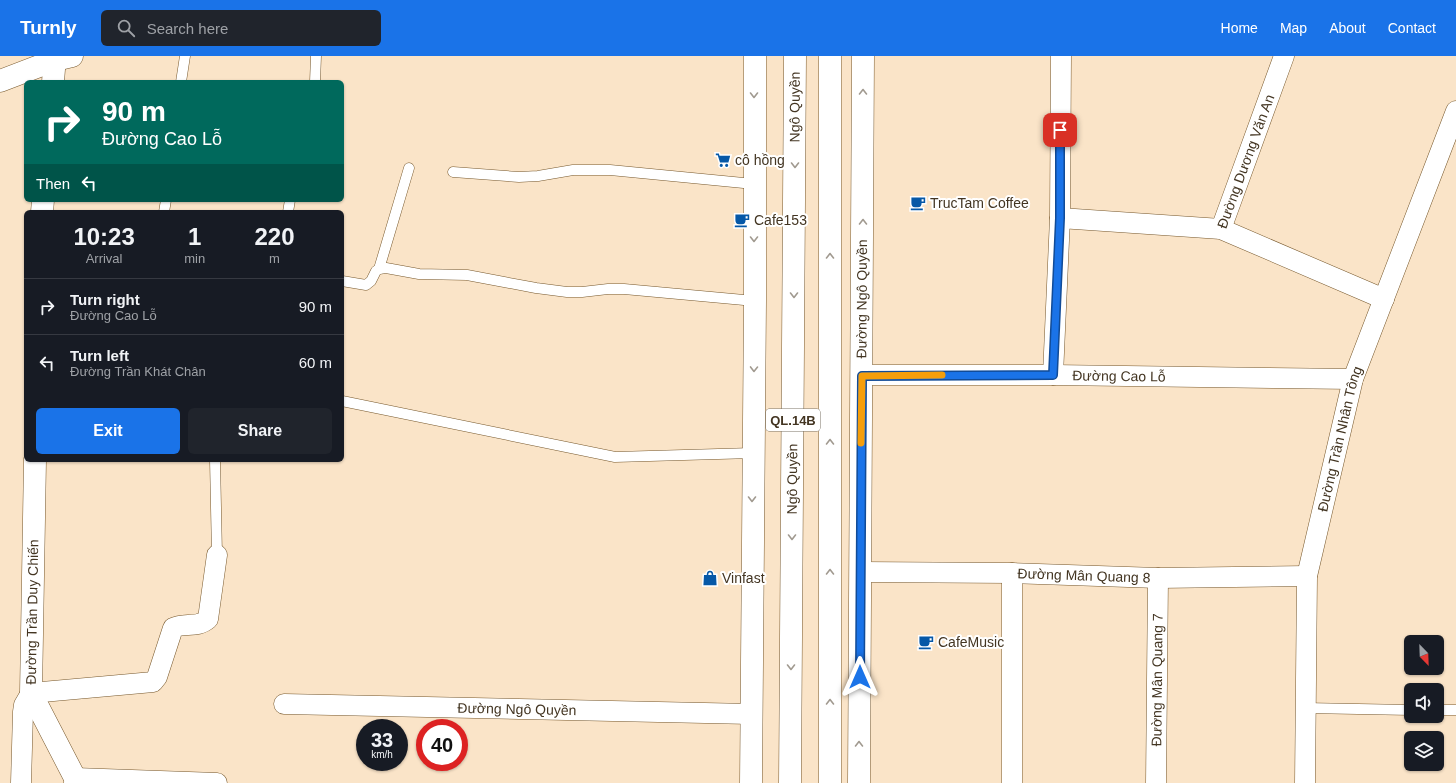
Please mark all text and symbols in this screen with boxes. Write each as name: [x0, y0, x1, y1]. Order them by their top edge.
search box: [101, 10, 381, 46]
text: Turnly: [20, 17, 77, 38]
icon: search: [115, 17, 137, 39]
text: Search here: [147, 20, 228, 37]
text: Home: [1221, 20, 1258, 36]
text: Map: [1280, 20, 1307, 36]
text: About: [1329, 20, 1366, 36]
text: Contact: [1388, 20, 1436, 36]
street label: Ngô Quyền: [786, 72, 803, 143]
one-way arrow: [859, 89, 867, 95]
one-way arrow: [750, 92, 758, 98]
street label: Đường Dương Văn An: [1214, 92, 1277, 231]
icon: right: [36, 96, 88, 148]
text: 90 m: [102, 96, 166, 127]
pin: [1043, 113, 1077, 147]
icon: arrive: [1049, 119, 1071, 141]
text: Đường Cao Lỗ: [102, 129, 222, 149]
supermarket icon: cô hồng: [714, 151, 732, 169]
place label: cô hồng: [735, 152, 785, 168]
one-way arrow: [791, 162, 799, 168]
icon: left: [78, 172, 100, 194]
text: Then: [36, 175, 70, 192]
cafe icon: TrucTam Coffee: [909, 194, 927, 212]
place label: TrucTam Coffee: [930, 195, 1029, 211]
cafe icon: Cafe153: [733, 211, 751, 229]
place label: Cafe153: [754, 212, 807, 228]
one-way arrow: [859, 219, 867, 225]
text: 10:23: [73, 223, 135, 250]
text: 1: [188, 223, 201, 250]
text: 220: [255, 223, 295, 250]
one-way arrow: [750, 236, 758, 242]
street label: Đường Ngô Quyền: [853, 239, 870, 359]
text: Arrival: [86, 251, 123, 266]
text: min: [184, 251, 205, 266]
text: m: [269, 251, 280, 266]
one-way arrow: [826, 253, 834, 259]
text: Turn right: [70, 291, 140, 308]
one-way arrow: [790, 292, 798, 298]
icon: right: [36, 296, 58, 318]
text: 90 m: [299, 298, 332, 315]
text: Đường Cao Lỗ: [70, 308, 157, 323]
text: Turn left: [70, 347, 129, 364]
icon: left: [36, 352, 58, 374]
text: 60 m: [299, 354, 332, 371]
text: Đường Trần Khát Chân: [70, 364, 206, 379]
street label: Đường Trần Nhân Tông: [1314, 364, 1365, 513]
one-way arrow: [750, 366, 758, 372]
street label: Đường Cao Lỗ: [1072, 367, 1166, 385]
button: Exit: [36, 408, 180, 454]
button: Share: [188, 408, 332, 454]
road number: QL.14B: [766, 409, 820, 431]
one-way arrow: [826, 439, 834, 445]
street label: Ngô Quyền: [784, 444, 800, 515]
one-way arrow: [748, 496, 756, 502]
one-way arrow: [788, 534, 796, 540]
street label: Đường Trần Duy Chiến: [23, 539, 41, 685]
street label: Đường Mân Quang 8: [1017, 565, 1151, 586]
shop icon: Vinfast: [701, 569, 719, 587]
one-way arrow: [826, 569, 834, 575]
place label: Vinfast: [722, 570, 765, 586]
street label: Đường Mân Quang 7: [1148, 613, 1166, 747]
cafe icon: CafeMusic: [917, 633, 935, 651]
place label: CafeMusic: [938, 634, 1004, 650]
north arrow: [1404, 635, 1444, 675]
map controls: [1404, 635, 1444, 771]
position arrow: [839, 656, 881, 698]
one-way arrow: [787, 664, 795, 670]
button: sound: [1404, 683, 1444, 723]
one-way arrow: [826, 699, 834, 705]
street label: Đường Ngô Quyền: [457, 700, 577, 718]
speed limit sign: 40: [416, 719, 468, 771]
text: 33: [371, 729, 393, 751]
button: layers: [1404, 731, 1444, 771]
one-way arrow: [855, 741, 863, 747]
text: km/h: [371, 749, 393, 760]

